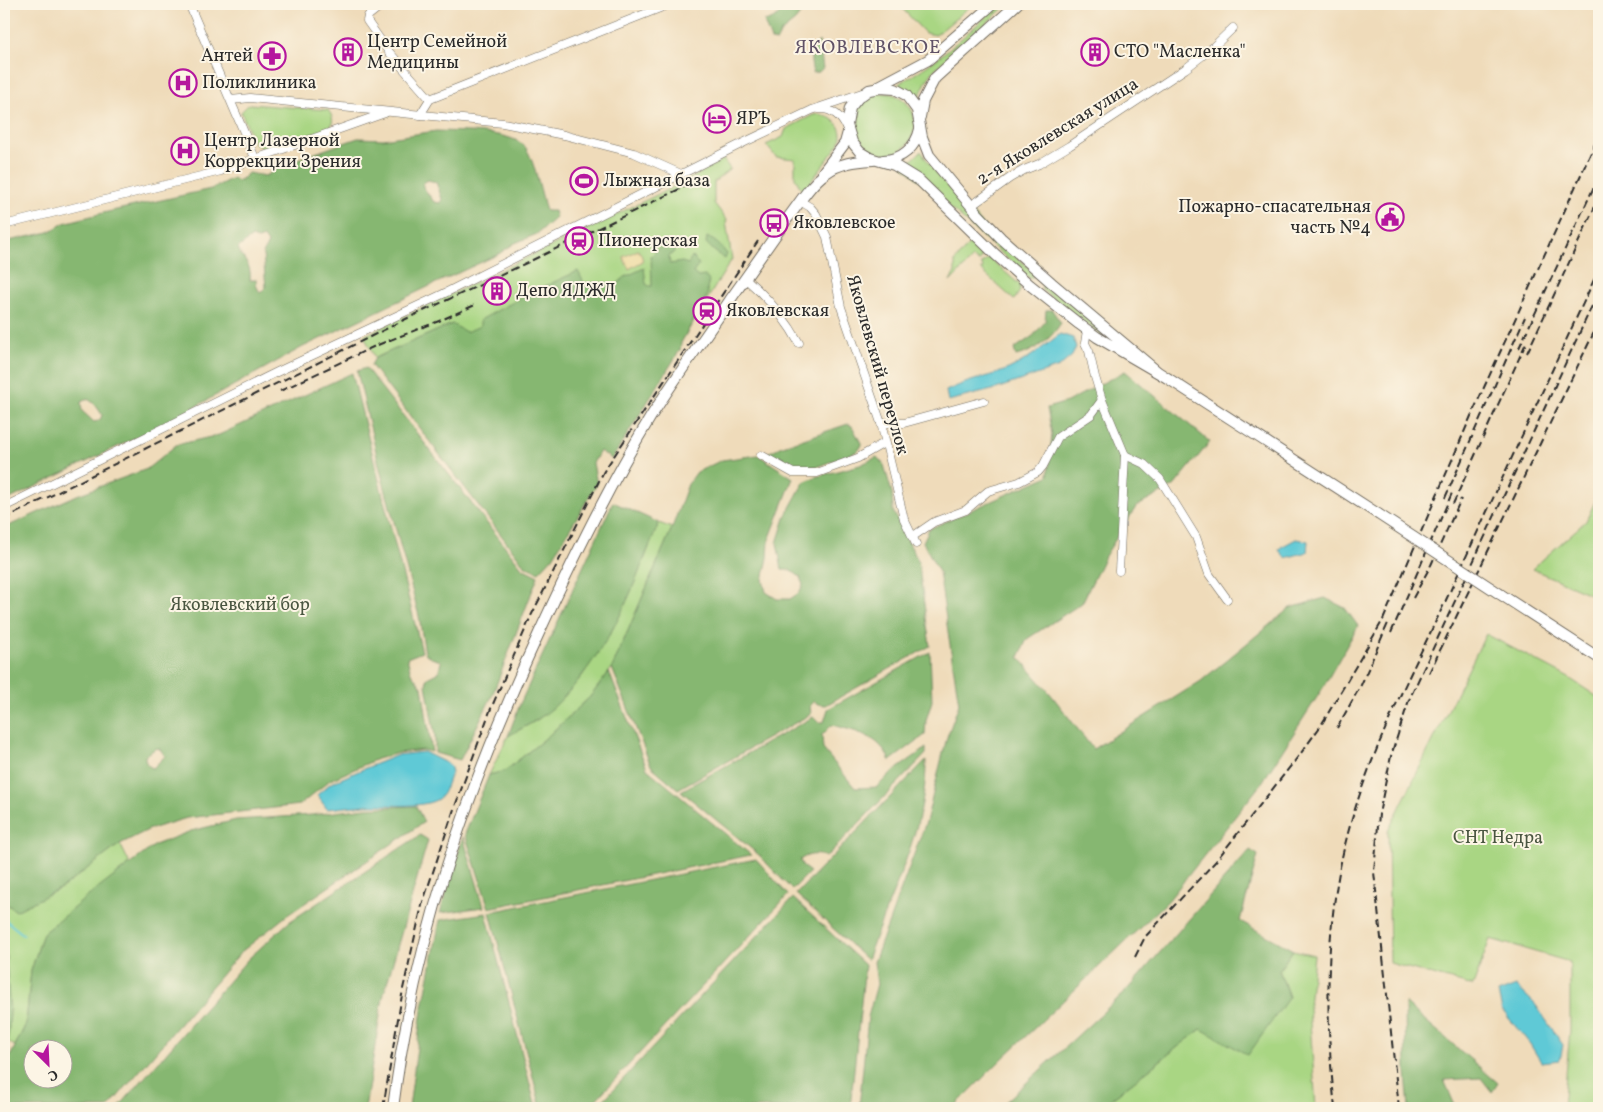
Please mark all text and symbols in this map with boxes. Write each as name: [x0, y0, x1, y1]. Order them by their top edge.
place label: Центр Семейной Медицины: [367, 30, 507, 76]
district label: ЯКОВЛЕВСКОЕ: [795, 35, 941, 61]
building icon: Центр Семейной Медицины: [333, 37, 363, 67]
building icon: СТО "Масленка": [1080, 37, 1110, 67]
place label: СТО "Масленка": [1114, 40, 1246, 65]
pharmacy icon: Антей: [257, 41, 287, 71]
place label: Антей: [201, 44, 253, 69]
hospital icon: Поликлиника: [168, 68, 198, 98]
place label: Поликлиника: [202, 71, 317, 96]
street label: 2-я Яковлевская улица: [972, 72, 1144, 192]
hotel icon: ЯРЪ: [702, 104, 732, 134]
place label: ЯРЪ: [736, 107, 771, 132]
place label: Центр Лазерной Коррекции Зрения: [204, 129, 361, 175]
hospital icon: Центр Лазерной Коррекции Зрения: [170, 136, 200, 166]
sports icon: Лыжная база: [569, 166, 599, 196]
place label: Лыжная база: [603, 169, 710, 194]
place label: Пожарно-спасательная часть №4: [1178, 195, 1371, 241]
public building icon: Пожарно-спасательная часть №4: [1375, 202, 1405, 232]
bus stop icon: Яковлевское: [759, 208, 789, 238]
place label: Яковлевское: [793, 211, 896, 236]
station icon: Пионерская: [564, 226, 594, 256]
place label: Пионерская: [598, 229, 698, 254]
street label: Яковлевский переулок: [839, 272, 915, 458]
building icon: Депо ЯДЖД: [482, 276, 512, 306]
place label: Депо ЯДЖД: [516, 279, 616, 304]
station icon: Яковлевская: [692, 296, 722, 326]
place label: Яковлевская: [726, 299, 829, 324]
park label: Яковлевский бор: [170, 593, 310, 618]
park label: СНТ Недра: [1453, 826, 1543, 851]
north arrow: [22, 1040, 72, 1090]
text: С: [45, 1064, 61, 1085]

